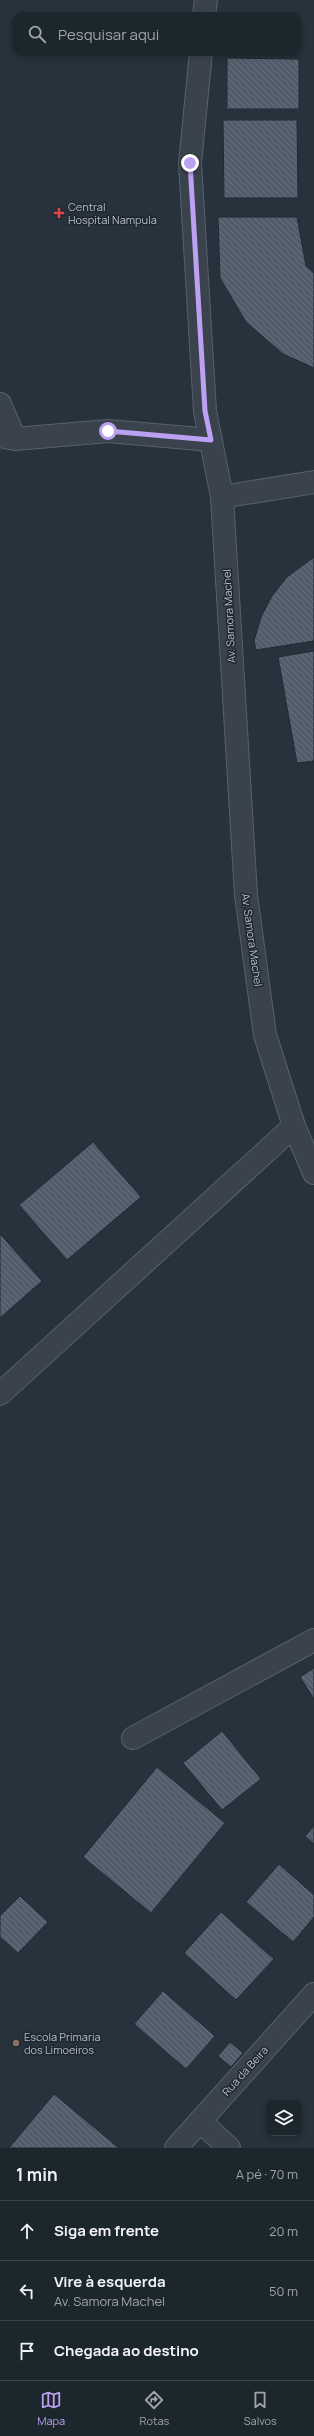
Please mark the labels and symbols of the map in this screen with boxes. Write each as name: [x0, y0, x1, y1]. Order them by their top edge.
route end: [181, 154, 199, 172]
place label: Central Hospital Nampula: [68, 199, 157, 227]
marker: Central Hospital Nampula: [53, 207, 65, 219]
route start: [99, 422, 117, 440]
street label: Av. Samora Machel: [219, 569, 238, 663]
street label: Av. Samora Machel: [239, 892, 266, 987]
place label: Escola Primaria dos Limoeiros: [24, 2029, 101, 2057]
marker: Escola Primaria dos Limoeiros: [11, 2038, 21, 2048]
street label: Rua da Beira: [218, 2043, 271, 2099]

